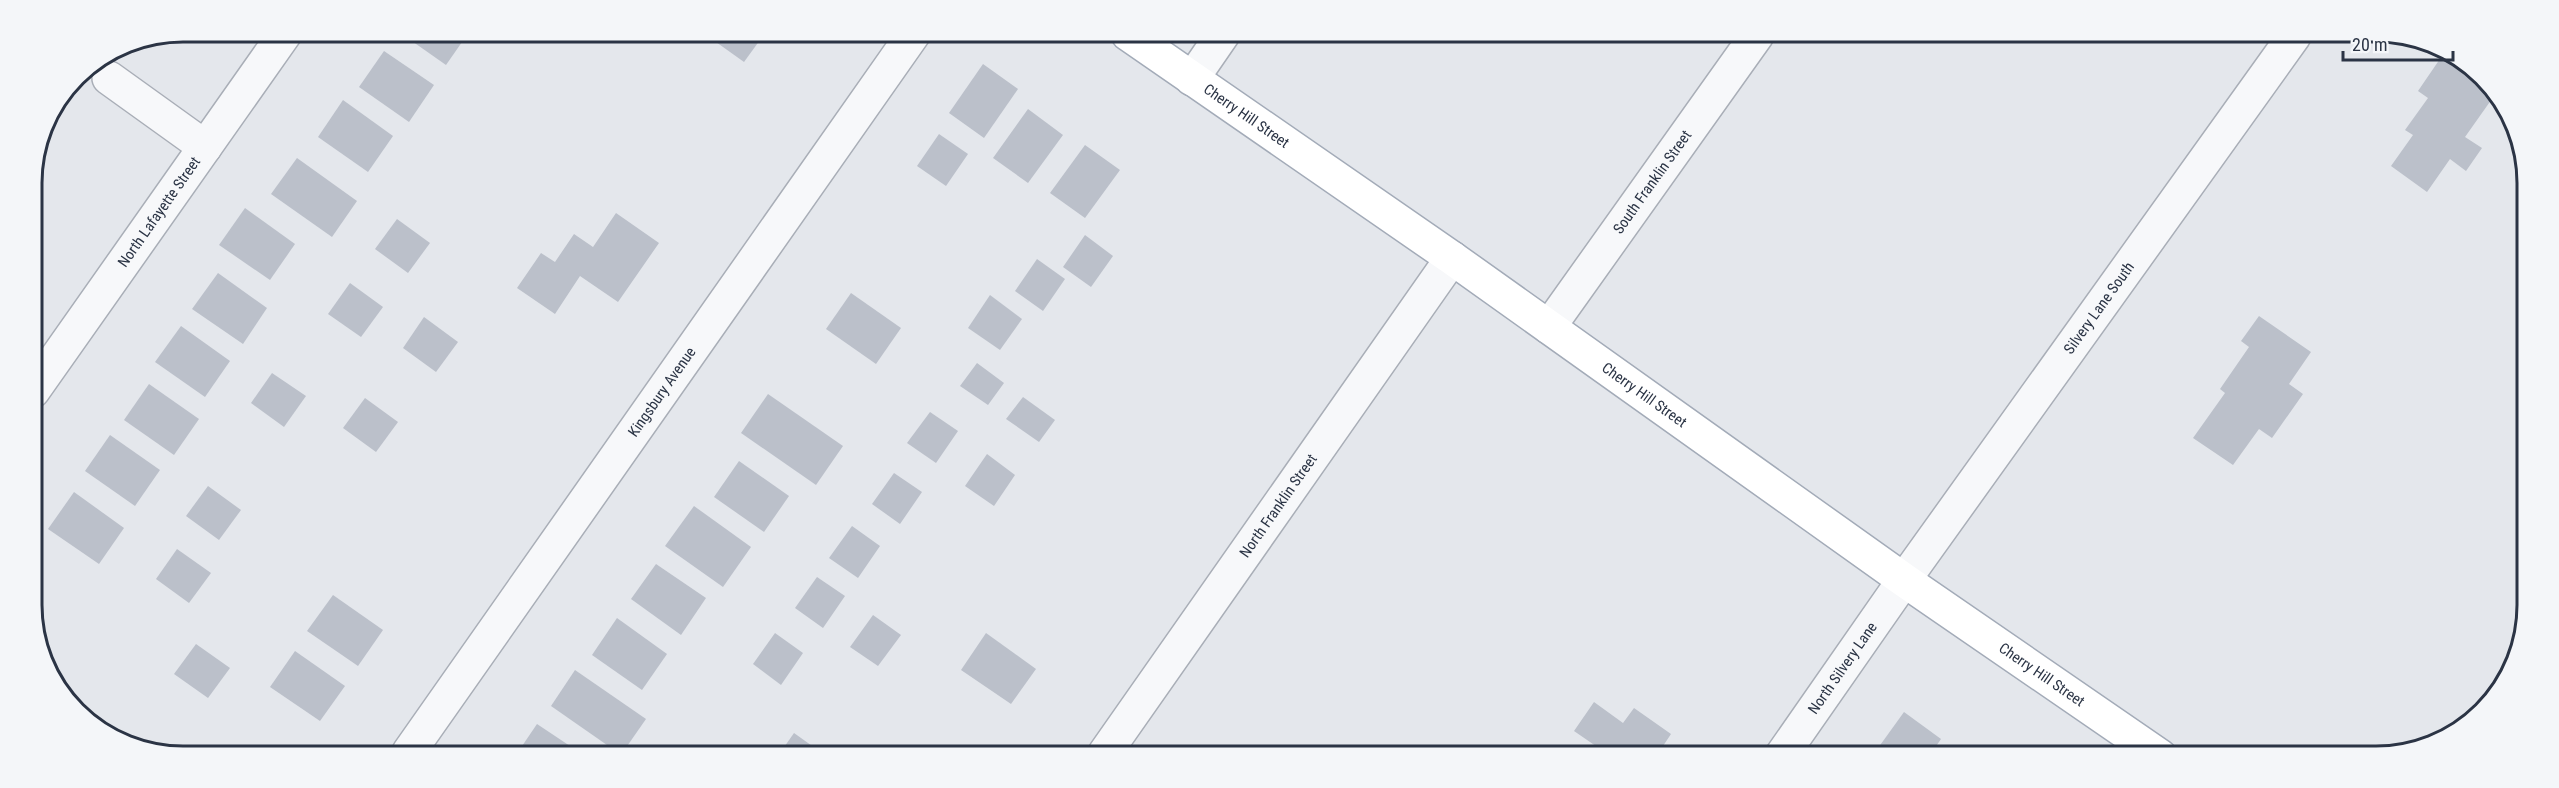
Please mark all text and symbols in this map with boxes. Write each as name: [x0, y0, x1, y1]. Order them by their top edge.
scale bar: [2343, 24, 2452, 62]
text: 20 m: [2352, 34, 2387, 55]
street label: Cherry Hill Street: [1200, 80, 1293, 152]
street label: South Franklin Street: [1609, 127, 1695, 237]
street label: North Lafayette Street: [114, 153, 204, 271]
street label: Silvery Lane South: [2060, 259, 2138, 357]
street label: Kingsbury Avenue: [624, 344, 700, 440]
street label: Cherry Hill Street: [1598, 359, 1690, 431]
street label: North Franklin Street: [1236, 450, 1321, 561]
street label: North Silvery Lane: [1804, 619, 1881, 717]
street label: Cherry Hill Street: [1995, 639, 2088, 710]

